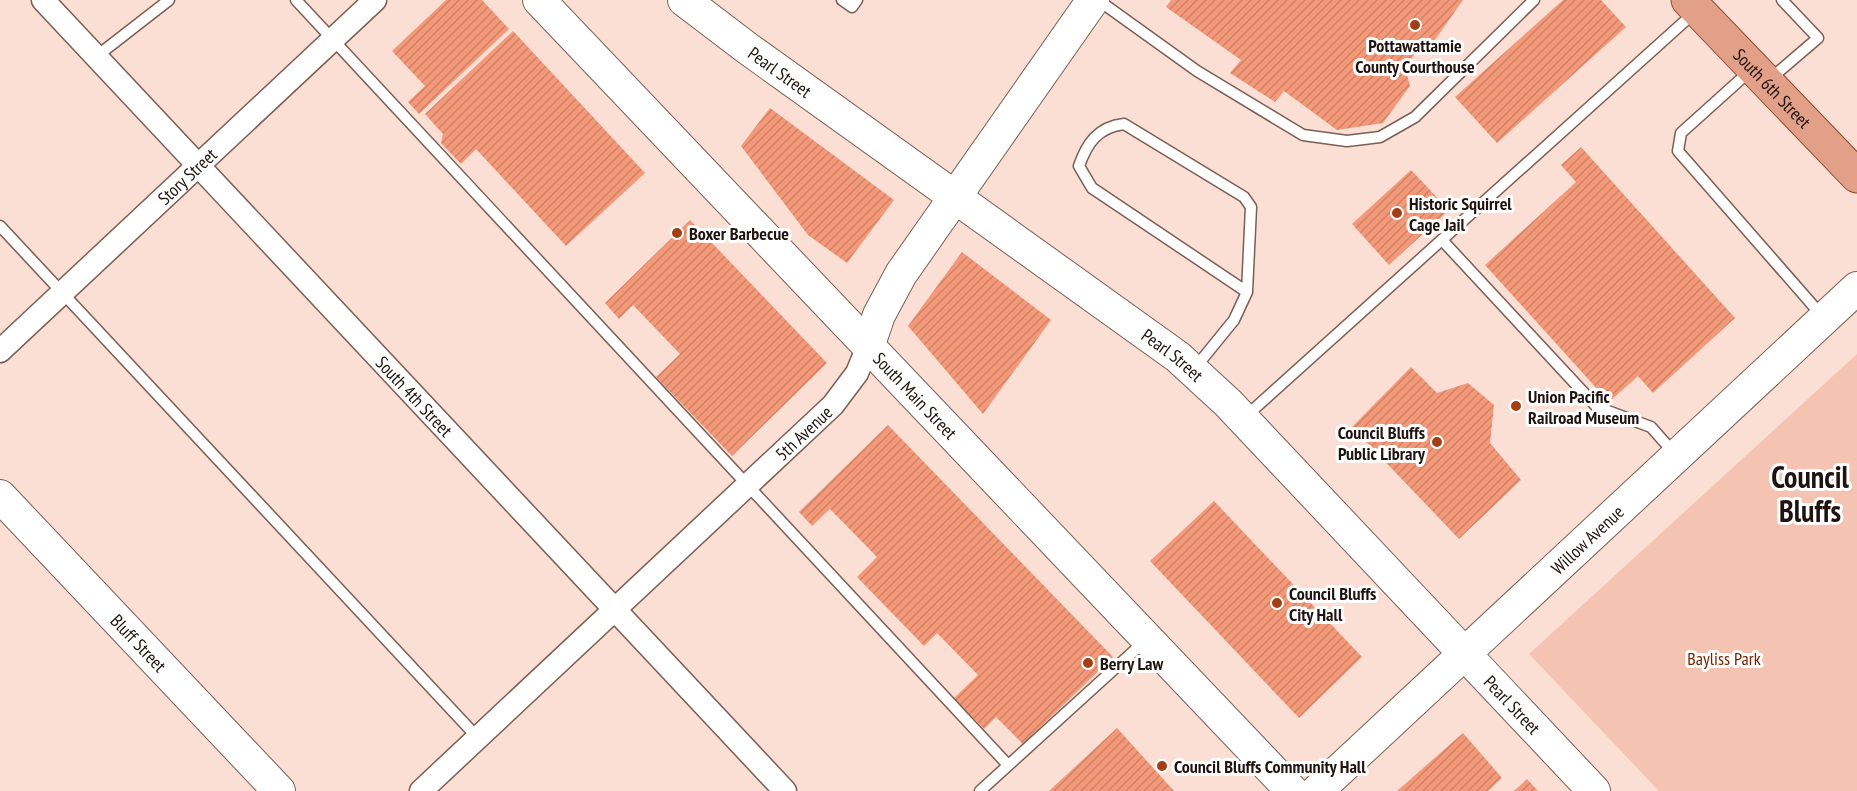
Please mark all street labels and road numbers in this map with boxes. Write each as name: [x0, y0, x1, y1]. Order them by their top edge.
street label: Pearl Street: [744, 41, 816, 102]
street label: South 6th Street: [1729, 43, 1816, 133]
street label: Story Street: [153, 143, 221, 209]
street label: Pearl Street: [1137, 323, 1208, 386]
street label: South Main Street: [869, 347, 962, 444]
street label: South 4th Street: [371, 351, 458, 441]
street label: 5th Avenue: [770, 400, 837, 465]
street label: Willow Avenue: [1546, 500, 1628, 579]
street label: Bluff Street: [106, 609, 172, 676]
street label: Pearl Street: [1479, 670, 1546, 739]

